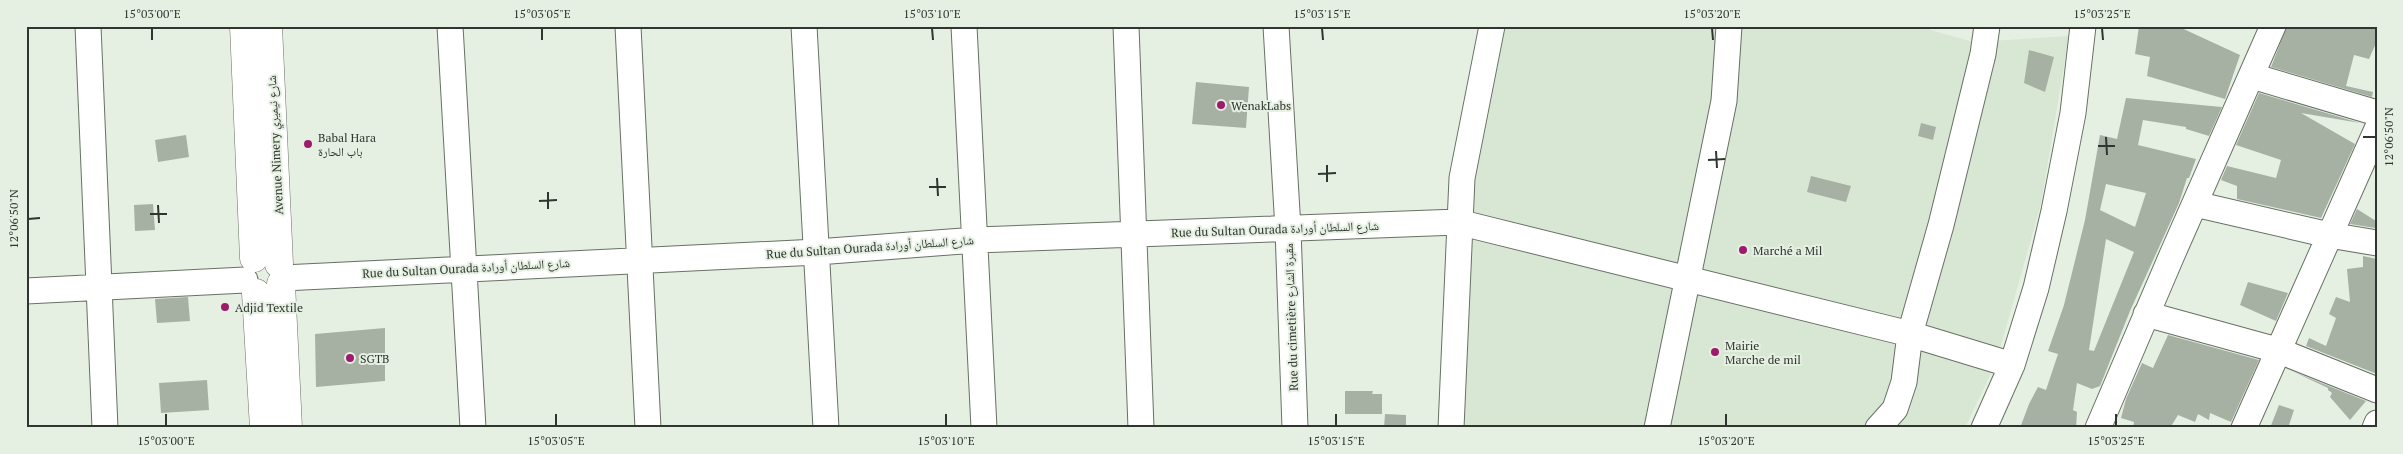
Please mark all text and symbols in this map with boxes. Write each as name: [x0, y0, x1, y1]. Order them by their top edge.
text: 15°03'00"E: [123, 6, 181, 21]
text: 15°03'05"E: [513, 6, 571, 21]
text: 15°03'10"E: [903, 6, 961, 21]
text: 15°03'15"E: [1293, 6, 1351, 21]
text: 15°03'20"E: [1683, 6, 1741, 21]
text: 15°03'25"E: [2073, 6, 2131, 21]
street label: Avenue Nimery شارع نيميري: [264, 75, 289, 215]
place label: WenakLabs: [1231, 98, 1291, 113]
marker: WenakLabs: [1215, 99, 1227, 111]
text: 12°06'50"N: [2381, 107, 2396, 167]
place label: Babal Hara باب الحارة: [318, 130, 376, 159]
marker: Babal Hara باب الحارة: [302, 138, 314, 150]
text: 12°06'50"N: [6, 189, 21, 249]
street label: Rue du Sultan Ourada شارع السلطان أورادة: [1171, 218, 1379, 241]
street label: Rue du Sultan Ourada شارع السلطان أورادة: [766, 232, 974, 263]
street label: Rue du cimetière مقبرة الشارع: [1281, 243, 1302, 391]
place label: Marché a Mil: [1753, 243, 1823, 258]
marker: Marché a Mil: [1737, 244, 1749, 256]
street label: Rue du Sultan Ourada شارع السلطان أورادة: [362, 255, 570, 282]
place label: Adjid Textile: [235, 300, 303, 315]
marker: Adjid Textile: [219, 301, 231, 313]
place label: Mairie Marche de mil: [1725, 338, 1801, 367]
marker: Mairie Marche de mil: [1709, 346, 1721, 358]
place label: SGTB: [360, 351, 390, 366]
marker: SGTB: [344, 352, 356, 364]
text: 15°03'00"E: [137, 433, 195, 448]
text: 15°03'05"E: [527, 433, 585, 448]
text: 15°03'10"E: [917, 433, 975, 448]
text: 15°03'15"E: [1307, 433, 1365, 448]
text: 15°03'20"E: [1697, 433, 1755, 448]
text: 15°03'25"E: [2087, 433, 2145, 448]

